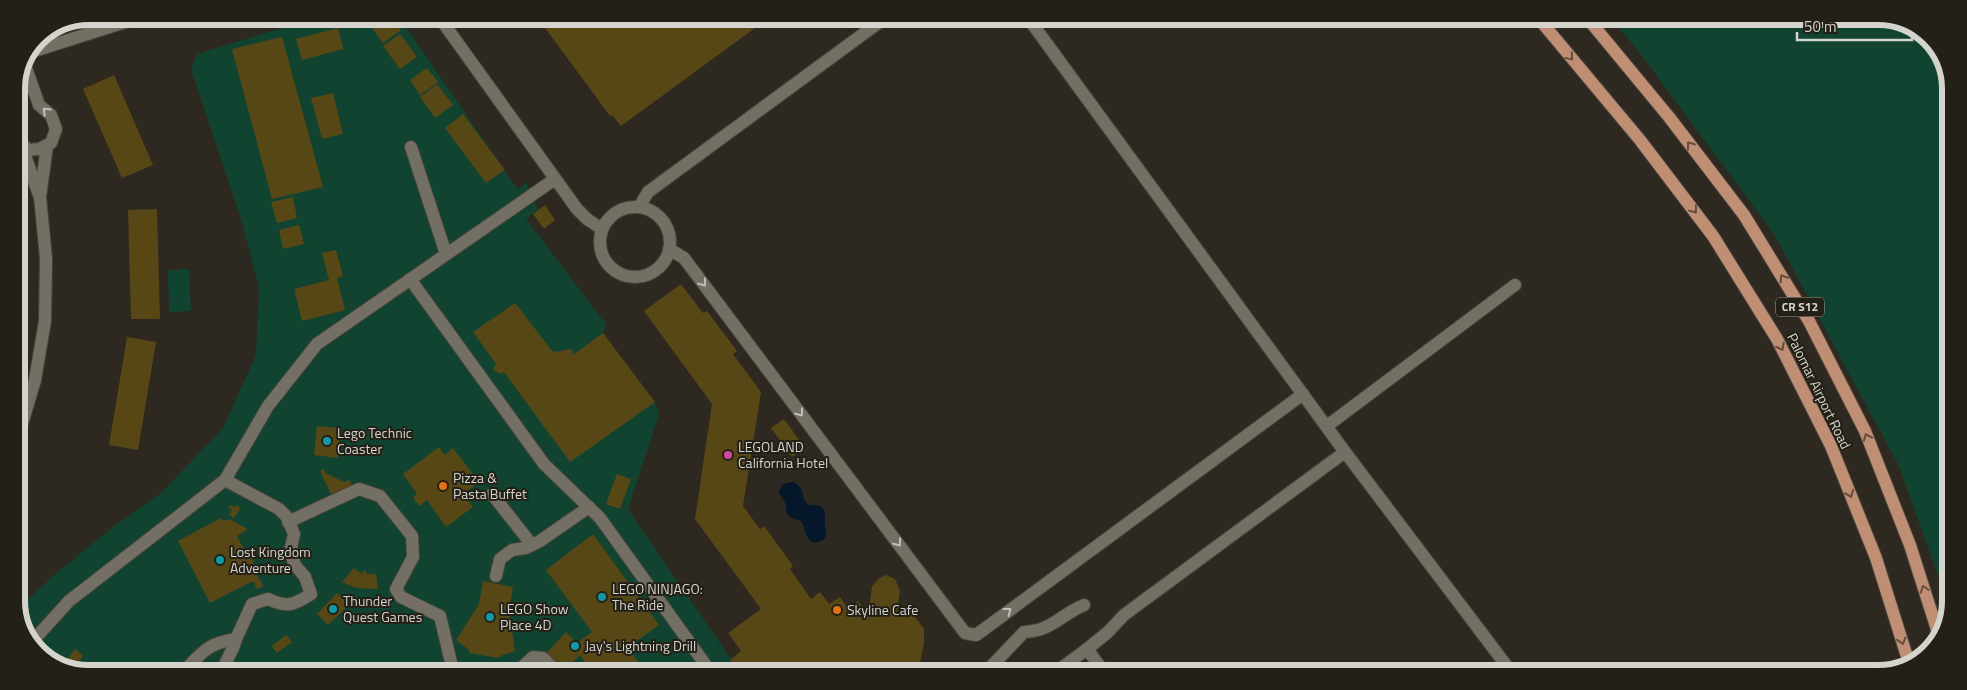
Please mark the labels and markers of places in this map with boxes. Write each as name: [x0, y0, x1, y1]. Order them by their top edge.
place label: Lego Technic Coaster: [337, 422, 412, 459]
marker: Lego Technic Coaster: [321, 435, 333, 447]
place label: LEGOLAND California Hotel: [738, 436, 828, 473]
marker: LEGOLAND California Hotel: [722, 449, 734, 461]
place label: Pizza & Pasta Buffet: [453, 467, 527, 504]
marker: Pizza & Pasta Buffet: [437, 480, 449, 492]
place label: Lost Kingdom Adventure: [230, 541, 311, 578]
marker: Lost Kingdom Adventure: [214, 554, 226, 566]
place label: LEGO NINJAGO: The Ride: [612, 578, 703, 615]
place label: Thunder Quest Games: [343, 590, 422, 627]
marker: LEGO NINJAGO: The Ride: [596, 591, 608, 603]
place label: LEGO Show Place 4D: [500, 598, 569, 635]
place label: Skyline Cafe: [847, 599, 918, 620]
marker: Thunder Quest Games: [327, 603, 339, 615]
marker: Skyline Cafe: [831, 604, 843, 616]
marker: LEGO Show Place 4D: [484, 611, 496, 623]
place label: Jay's Lightning Drill: [585, 635, 696, 656]
marker: Jay's Lightning Drill: [569, 640, 581, 652]

